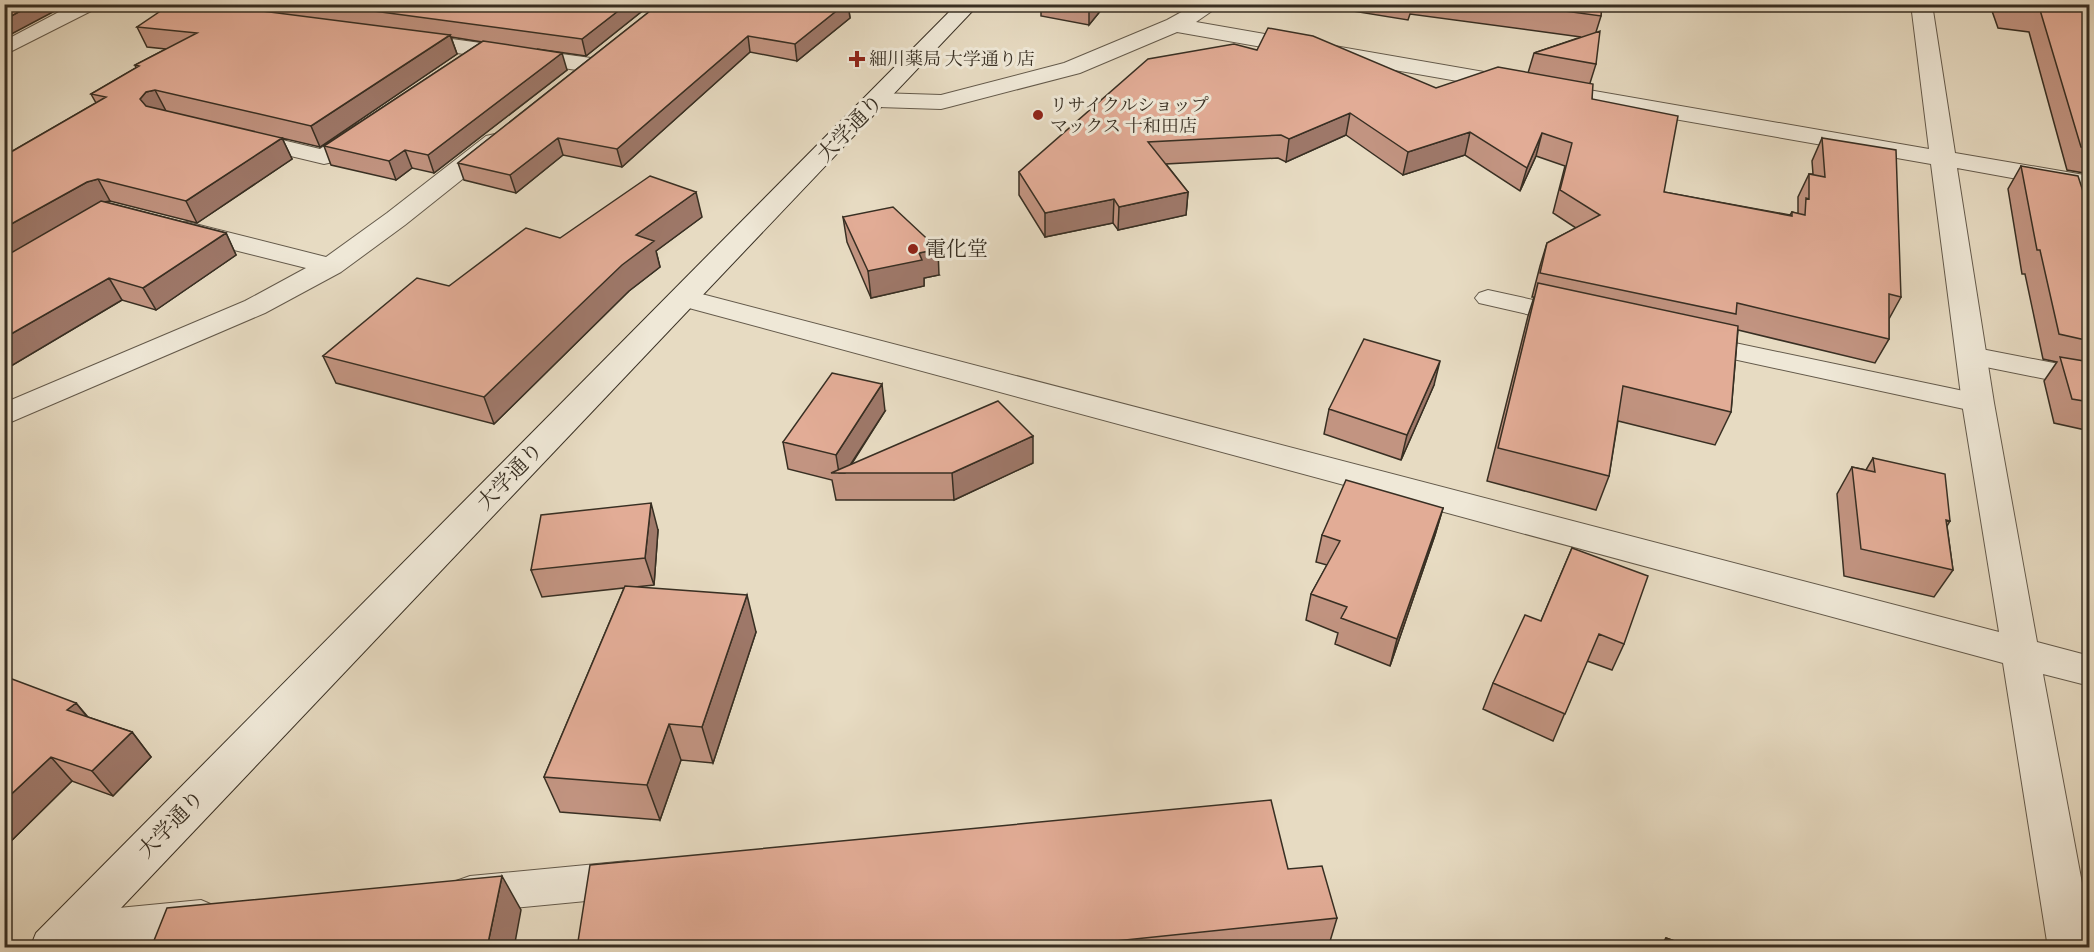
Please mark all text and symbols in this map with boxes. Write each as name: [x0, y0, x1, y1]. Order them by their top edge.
place label: 細川薬局 大学通り店: [869, 49, 1035, 71]
marker: 細川薬局 大学通り店: [850, 52, 864, 66]
street label: 大学通り: [812, 89, 889, 168]
place label: リサイクルショップ マックス 十和田店: [1050, 95, 1209, 138]
marker: リサイクルショップ マックス 十和田店: [1031, 108, 1045, 122]
place label: 電化堂: [925, 237, 988, 263]
marker: 電化堂: [906, 242, 920, 256]
street label: 大学通り: [472, 437, 549, 516]
street label: 大学通り: [133, 785, 210, 864]

